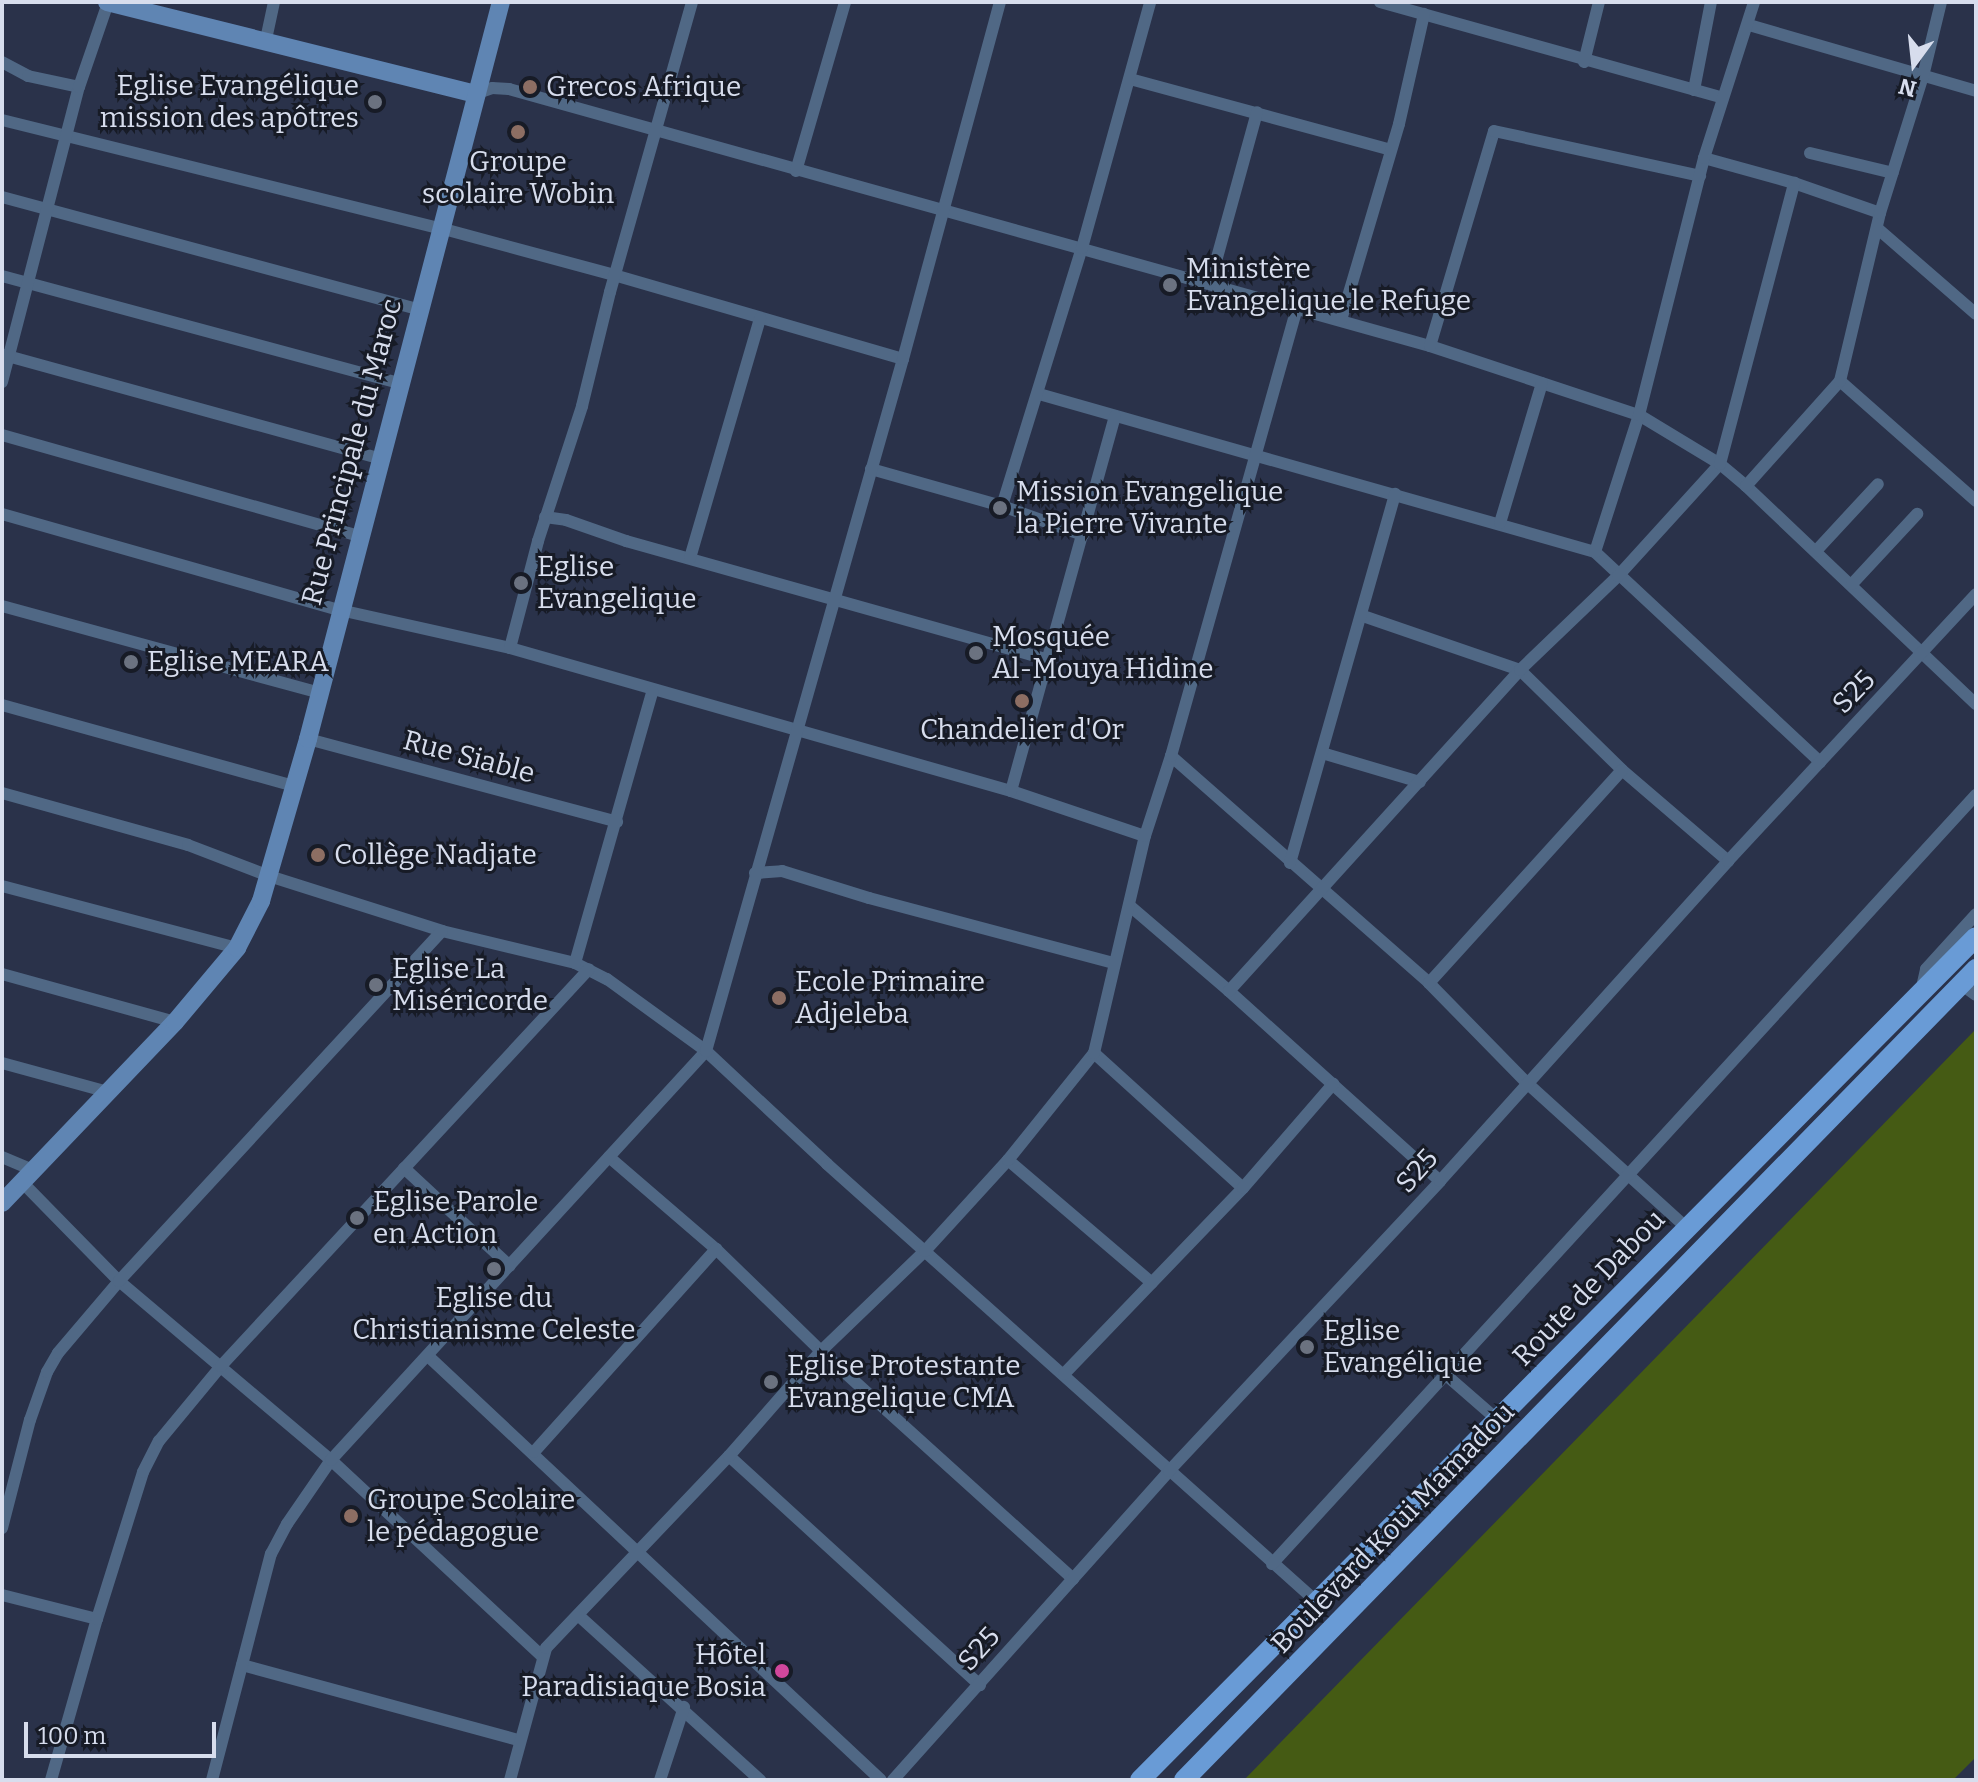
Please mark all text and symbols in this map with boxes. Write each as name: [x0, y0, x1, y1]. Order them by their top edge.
north arrow: [1874, 24, 1954, 104]
place label: Eglise Evangélique mission des apôtres: [100, 69, 359, 135]
place label: Grecos Afrique: [546, 70, 741, 104]
text: N: [1896, 72, 1919, 103]
marker: Grecos Afrique: [521, 78, 539, 96]
marker: Eglise Evangélique mission des apôtres: [366, 93, 384, 111]
marker: Groupe scolaire Wobin: [509, 123, 527, 141]
place label: Groupe scolaire Wobin: [422, 145, 614, 211]
place label: Ministère Evangelique le Refuge: [1186, 252, 1471, 318]
marker: Ministère Evangelique le Refuge: [1161, 276, 1179, 294]
street label: Rue Principale du Maroc: [295, 295, 409, 609]
place label: Mission Evangelique la Pierre Vivante: [1016, 475, 1283, 541]
marker: Mission Evangelique la Pierre Vivante: [991, 499, 1009, 517]
place label: Eglise Evangelique: [537, 550, 697, 616]
marker: Eglise Evangelique: [512, 574, 530, 592]
place label: Mosquée Al-Mouya Hidine: [992, 620, 1213, 686]
marker: Mosquée Al-Mouya Hidine: [967, 644, 985, 662]
place label: Eglise MEARA: [147, 645, 329, 679]
marker: Eglise MEARA: [122, 653, 140, 671]
street label: S25: [1826, 663, 1882, 721]
marker: Chandelier d'Or: [1013, 692, 1031, 710]
place label: Chandelier d'Or: [920, 713, 1124, 747]
street label: Rue Siable: [399, 723, 539, 791]
place label: Collège Nadjate: [334, 838, 537, 872]
marker: Collège Nadjate: [309, 846, 327, 864]
place label: Eglise La Miséricorde: [392, 952, 548, 1018]
place label: Ecole Primaire Adjeleba: [795, 965, 985, 1031]
marker: Eglise La Miséricorde: [367, 976, 385, 994]
marker: Ecole Primaire Adjeleba: [770, 989, 788, 1007]
street label: S25: [1389, 1142, 1445, 1200]
place label: Eglise Parole en Action: [373, 1185, 538, 1251]
street label: Route de Dabou: [1506, 1203, 1672, 1373]
marker: Eglise Parole en Action: [348, 1209, 366, 1227]
marker: Eglise du Christianisme Celeste: [485, 1260, 503, 1278]
place label: Eglise du Christianisme Celeste: [352, 1281, 636, 1347]
place label: Eglise Evangélique: [1323, 1314, 1483, 1380]
marker: Eglise Evangélique: [1298, 1338, 1316, 1356]
place label: Eglise Protestante Evangelique CMA: [787, 1349, 1021, 1415]
marker: Eglise Protestante Evangelique CMA: [762, 1373, 780, 1391]
street label: Boulevard Koui Mamadou: [1264, 1396, 1522, 1660]
place label: Groupe Scolaire le pédagogue: [367, 1483, 575, 1549]
marker: Groupe Scolaire le pédagogue: [342, 1507, 360, 1525]
street label: S25: [951, 1620, 1007, 1678]
place label: Hôtel Paradisiaque Bosia: [521, 1638, 766, 1704]
marker: Hôtel Paradisiaque Bosia: [773, 1662, 791, 1680]
scale bar: [28, 1706, 220, 1756]
text: 100 m: [38, 1722, 106, 1750]

